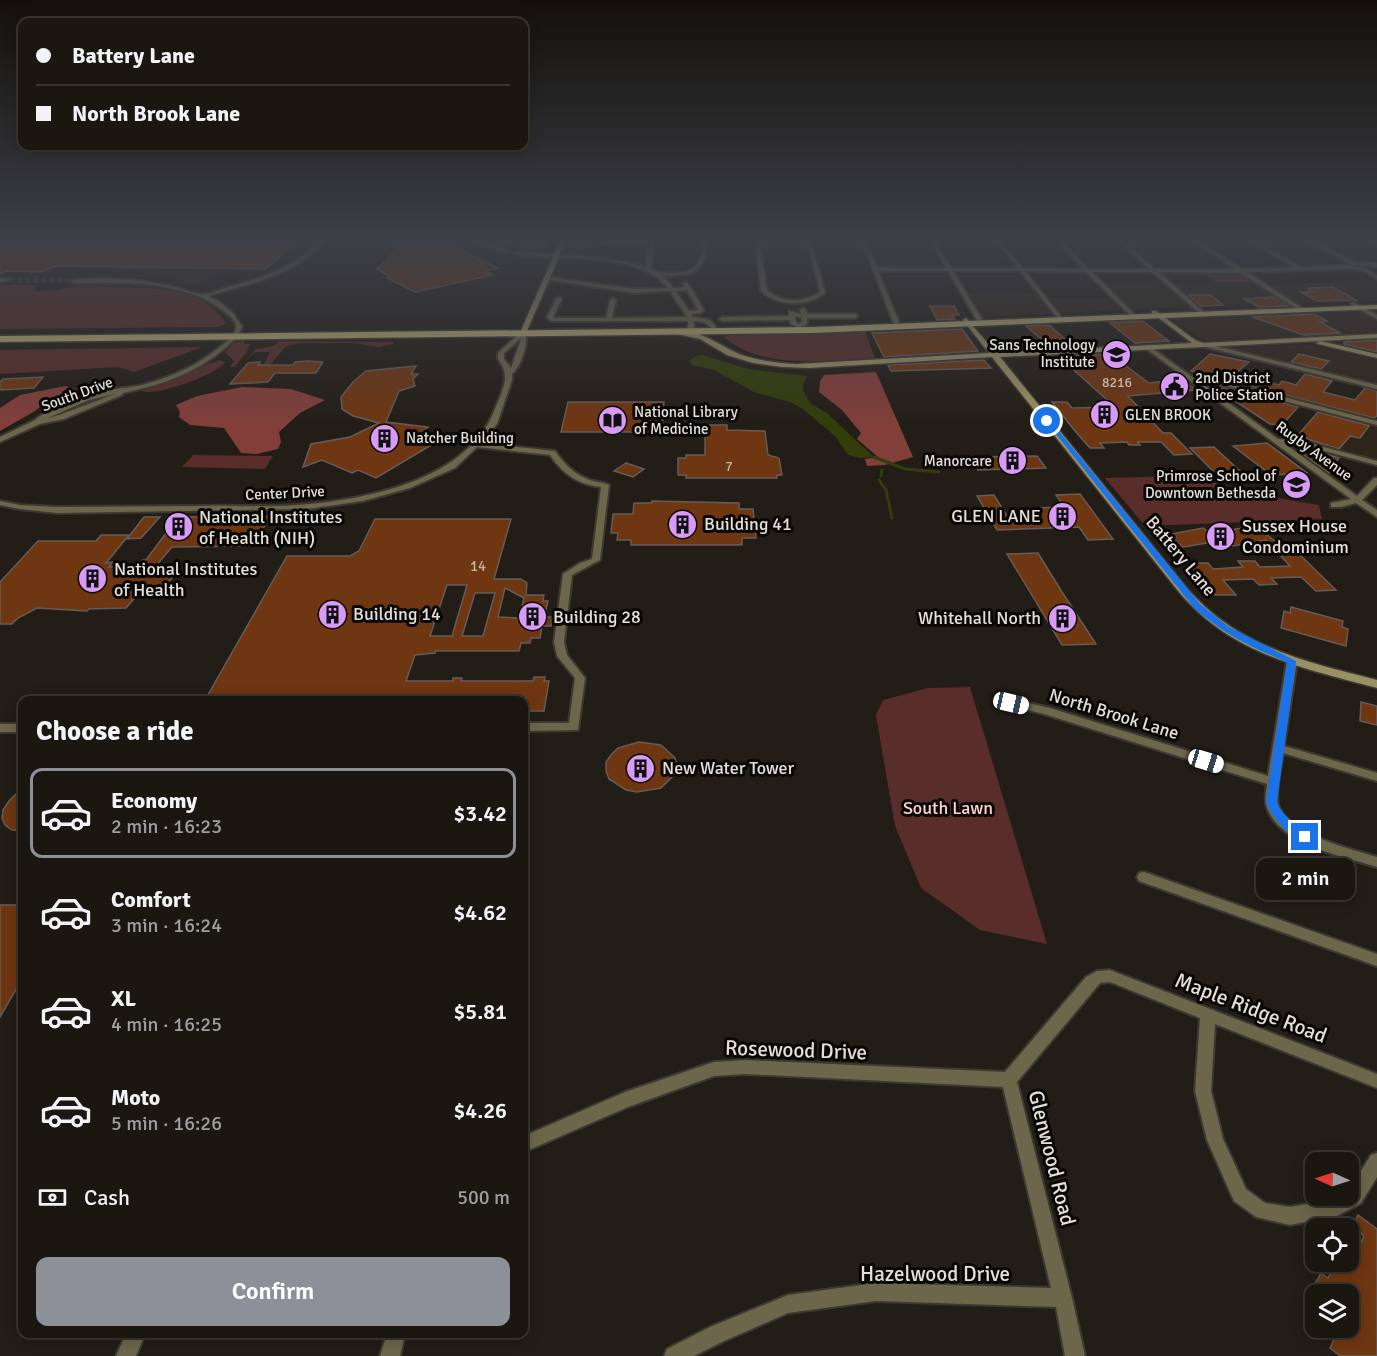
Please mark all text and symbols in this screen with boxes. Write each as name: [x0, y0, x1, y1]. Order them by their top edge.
text: Battery Lane: [72, 42, 195, 69]
text: North Brook Lane: [72, 100, 240, 127]
place label: Sans Technology Institute: [989, 336, 1095, 371]
school or university icon: Sans Technology Institute: [1100, 338, 1132, 370]
place label: 2nd District Police Station: [1195, 369, 1284, 404]
public building icon: 2nd District Police Station: [1158, 371, 1190, 403]
street label: South Drive: [39, 373, 115, 415]
house number: 8216: [1102, 374, 1132, 391]
building icon: GLEN BROOK: [1088, 399, 1120, 431]
place label: National Library of Medicine: [634, 403, 738, 438]
library icon: National Library of Medicine: [597, 405, 629, 437]
place label: GLEN BROOK: [1125, 406, 1211, 424]
route start: [1033, 407, 1060, 434]
street label: Rugby Avenue: [1272, 417, 1356, 485]
building icon: Natcher Building: [369, 422, 401, 454]
place label: Natcher Building: [406, 429, 514, 447]
building icon: Manorcare: [997, 445, 1029, 477]
place label: Manorcare: [924, 452, 992, 470]
house number: 7: [725, 458, 733, 475]
place label: Primrose School of Downtown Bethesda: [1145, 467, 1277, 502]
school or university icon: Primrose School of Downtown Bethesda: [1281, 469, 1313, 501]
street label: Center Drive: [245, 482, 325, 504]
building icon: GLEN LANE: [1046, 500, 1078, 532]
place label: GLEN LANE: [951, 505, 1041, 527]
place label: National Institutes of Health (NIH): [199, 506, 343, 549]
building icon: Building 41: [667, 508, 699, 540]
building icon: National Institutes of Health (NIH): [162, 511, 194, 543]
street label: Battery Lane: [1141, 511, 1221, 601]
place label: Building 41: [704, 513, 792, 535]
place label: Sussex House Condominium: [1242, 515, 1349, 558]
building icon: Sussex House Condominium: [1205, 520, 1237, 552]
house number: 14: [470, 557, 486, 575]
place label: National Institutes of Health: [114, 558, 258, 601]
building icon: National Institutes of Health: [77, 563, 109, 595]
building icon: Building 14: [316, 598, 348, 630]
building icon: Building 28: [516, 601, 548, 633]
building icon: Whitehall North: [1046, 602, 1078, 634]
place label: Building 14: [353, 603, 441, 625]
place label: Building 28: [553, 606, 641, 628]
place label: Whitehall North: [918, 607, 1041, 629]
street label: North Brook Lane: [1047, 684, 1181, 744]
car: [991, 690, 1031, 716]
text: Choose a ride: [36, 715, 194, 748]
car: [1186, 747, 1226, 775]
building icon: New Water Tower: [625, 752, 657, 784]
place label: New Water Tower: [662, 757, 795, 779]
icon: car: [39, 786, 93, 840]
text: Economy: [111, 787, 197, 814]
park label: South Lawn: [903, 797, 993, 819]
text: $3.42: [453, 800, 507, 827]
text: 2 min · 16:23: [111, 814, 222, 839]
route end: [1291, 823, 1318, 850]
callout: 2 min: [1256, 858, 1354, 900]
text: 2 min: [1282, 866, 1329, 891]
icon: car: [39, 885, 93, 939]
text: Comfort: [111, 886, 191, 913]
text: $4.62: [453, 899, 507, 926]
text: 3 min · 16:24: [111, 913, 222, 938]
street label: Maple Ridge Road: [1171, 967, 1331, 1049]
icon: car: [39, 984, 93, 1038]
text: XL: [111, 985, 136, 1012]
text: $5.81: [453, 998, 507, 1025]
text: 4 min · 16:25: [111, 1012, 222, 1037]
street label: Rosewood Drive: [725, 1035, 867, 1065]
icon: car: [39, 1083, 93, 1137]
text: Moto: [111, 1084, 160, 1111]
street label: Glenwood Road: [1023, 1088, 1081, 1228]
text: $4.26: [453, 1097, 507, 1124]
text: 5 min · 16:26: [111, 1111, 222, 1136]
north arrow: [1305, 1152, 1359, 1206]
map controls: [1305, 1152, 1359, 1338]
icon: cash: [36, 1181, 69, 1214]
text: Cash: [84, 1184, 130, 1211]
text: 500 m: [457, 1185, 510, 1210]
button: locate: [1305, 1218, 1359, 1272]
button: Confirm: [36, 1257, 510, 1326]
street label: Hazelwood Drive: [860, 1261, 1010, 1287]
button: layers: [1305, 1284, 1359, 1338]

